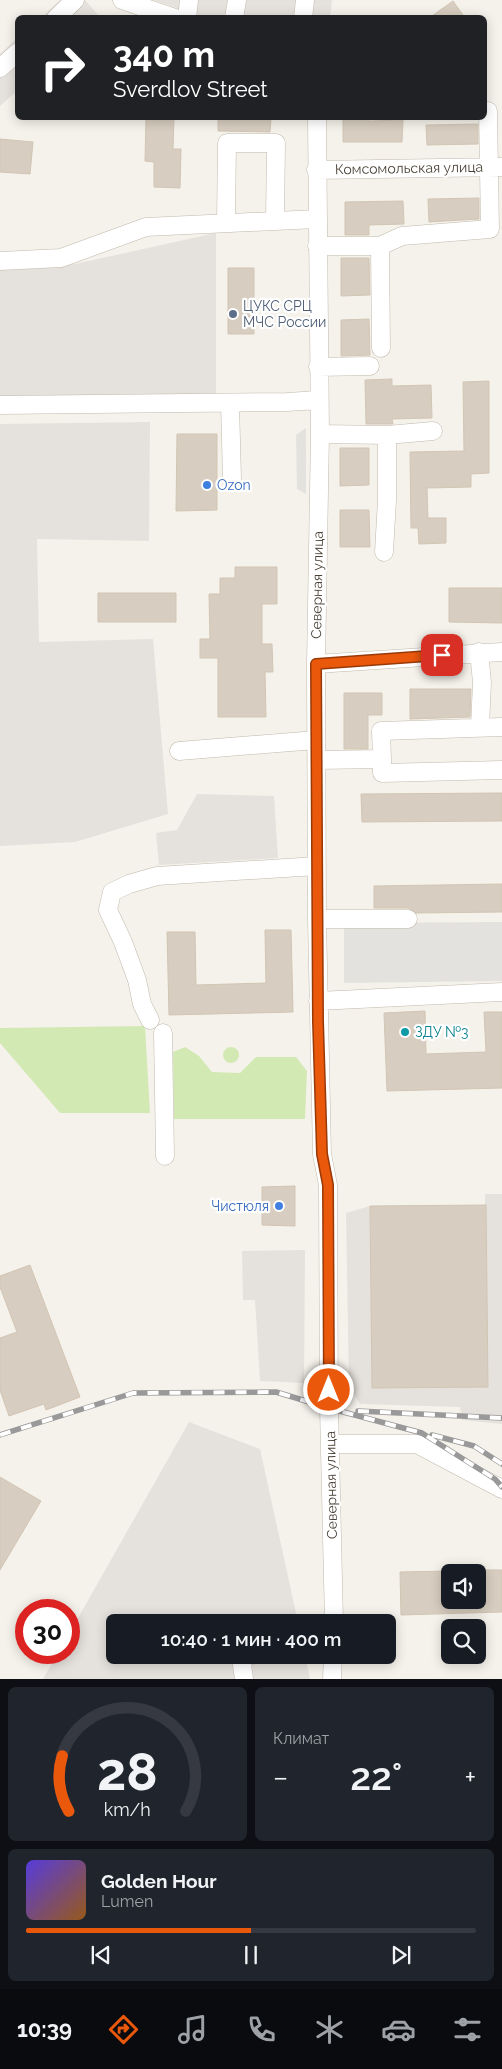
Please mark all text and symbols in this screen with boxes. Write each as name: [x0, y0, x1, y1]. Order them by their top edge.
text: 340 m: [113, 34, 215, 75]
icon: right: [30, 35, 95, 100]
text: Sverdlov Street: [113, 76, 268, 102]
street label: Комсомольская улица: [335, 159, 483, 177]
place label: ЦУКС СРЦ МЧС России: [243, 298, 326, 330]
marker: ЦУКС СРЦ МЧС России: [227, 308, 239, 320]
place label: Ozon: [217, 477, 251, 493]
marker: Ozon: [201, 479, 213, 491]
street label: Северная улица: [308, 531, 326, 639]
pin: [421, 634, 463, 676]
icon: arrive: [428, 641, 456, 669]
place label: ЗДУ №3: [415, 1024, 469, 1040]
marker: ЗДУ №3: [399, 1026, 411, 1038]
place label: Чистюля: [211, 1198, 269, 1214]
marker: Чистюля: [273, 1200, 285, 1212]
position arrow: [302, 1363, 354, 1415]
street label: Северная улица: [322, 1431, 340, 1539]
map controls: [441, 1564, 486, 1664]
button: sound: [441, 1564, 486, 1609]
speed limit sign: 30: [15, 1599, 80, 1664]
button: search: [441, 1619, 486, 1664]
text: 10:40 · 1 мин · 400 m: [161, 1628, 341, 1650]
text: Климат: [273, 1729, 329, 1748]
text: 28: [97, 1741, 158, 1802]
text: 22°: [350, 1754, 402, 1799]
text: −: [273, 1761, 288, 1794]
text: +: [464, 1761, 476, 1794]
text: km/h: [104, 1799, 151, 1820]
text: Golden Hour: [101, 1870, 217, 1892]
text: Lumen: [101, 1892, 153, 1911]
icon: previous: [87, 1941, 115, 1969]
icon: pause: [237, 1941, 265, 1969]
icon: next: [387, 1941, 415, 1969]
icon: directions: [106, 2012, 141, 2047]
icon: music: [175, 2012, 210, 2047]
icon: phone: [244, 2012, 279, 2047]
icon: climate: [312, 2012, 347, 2047]
icon: car: [381, 2012, 416, 2047]
icon: filters: [450, 2012, 485, 2047]
text: 10:39: [17, 2016, 72, 2042]

